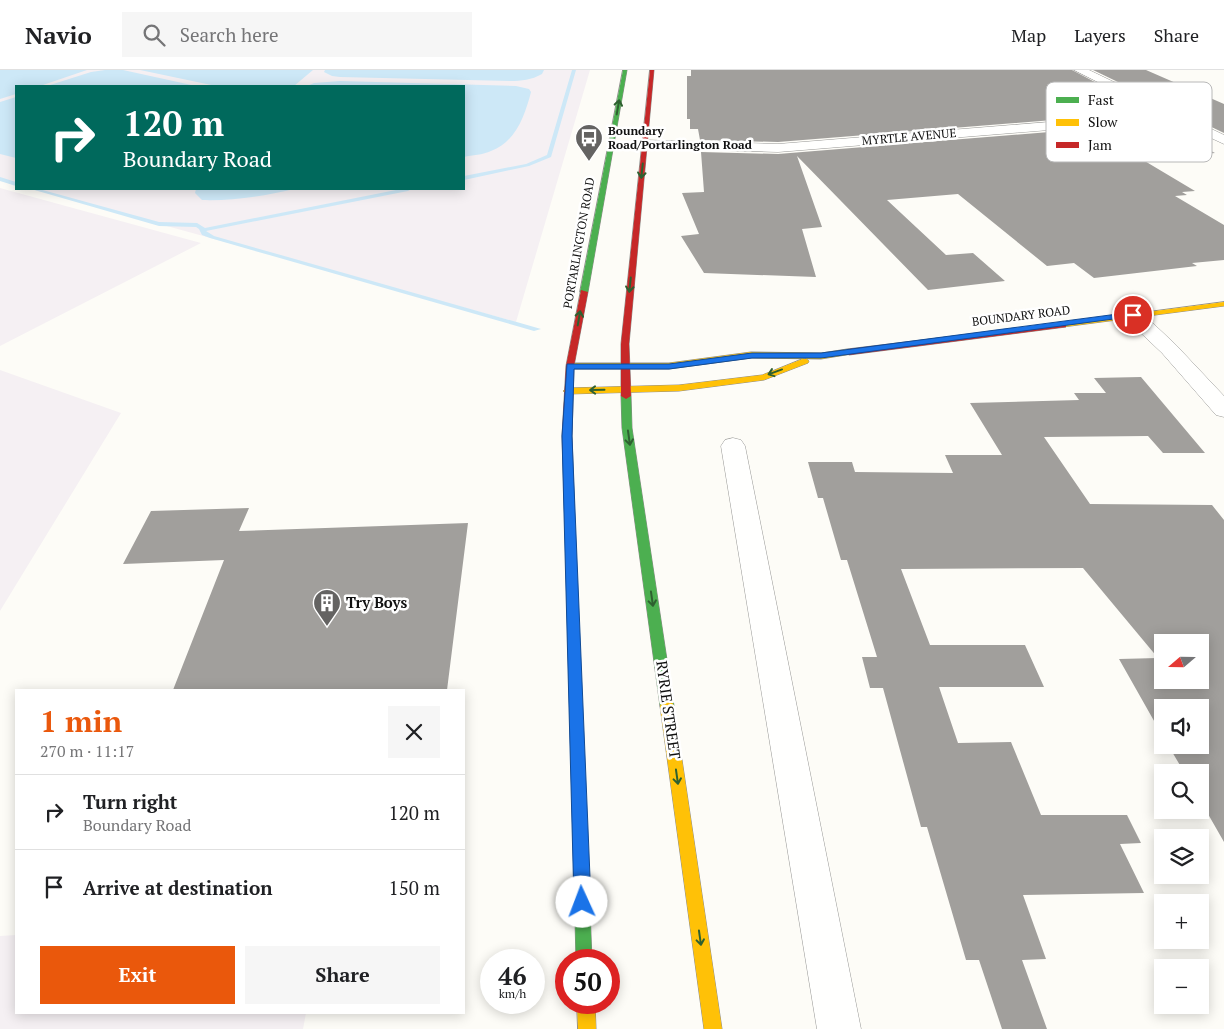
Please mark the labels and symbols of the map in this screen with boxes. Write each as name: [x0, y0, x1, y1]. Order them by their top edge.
legend: [1046, 82, 1212, 162]
text: Fast: [1088, 90, 1115, 109]
one-way arrow: [613, 99, 623, 115]
text: Slow: [1088, 112, 1118, 131]
bus stop icon: Boundary Road/Portarlington Road: [574, 123, 604, 162]
place label: Boundary Road/Portarlington Road: [608, 123, 753, 152]
street label: MYRTLE AVENUE: [861, 125, 957, 148]
text: Jam: [1088, 135, 1112, 154]
one-way arrow: [637, 162, 647, 178]
street label: PORTARLINGTON ROAD: [560, 176, 597, 310]
one-way arrow: [626, 276, 635, 292]
pin: [1112, 294, 1154, 336]
street label: BOUNDARY ROAD: [971, 302, 1071, 329]
one-way arrow: [575, 311, 584, 327]
one-way arrow: [768, 368, 784, 377]
one-way arrow: [589, 386, 605, 395]
one-way arrow: [624, 430, 634, 446]
building icon: Try Boys: [312, 588, 342, 627]
one-way arrow: [647, 591, 657, 607]
place label: Try Boys: [346, 592, 407, 612]
north arrow: [1154, 634, 1209, 689]
street label: RYRIE STREET: [652, 659, 686, 760]
one-way arrow: [673, 769, 683, 785]
position arrow: [555, 875, 607, 927]
one-way arrow: [696, 930, 706, 946]
speed limit sign: 50: [555, 949, 620, 1014]

